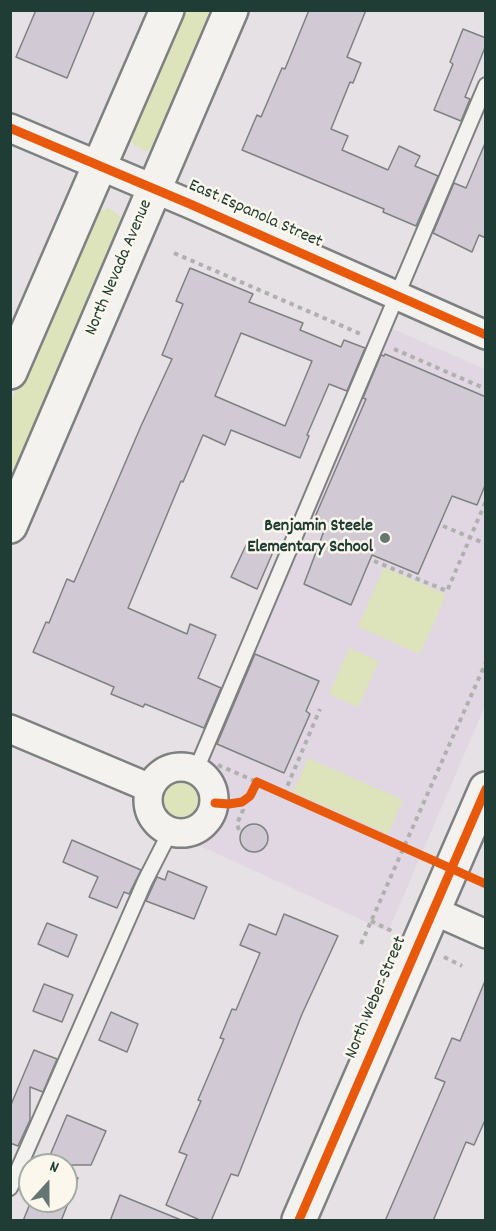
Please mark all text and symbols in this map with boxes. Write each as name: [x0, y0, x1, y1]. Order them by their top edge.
street label: East Espanola Street: [185, 176, 325, 254]
street label: North Nevada Avenue: [82, 197, 158, 339]
place label: Benjamin Steele Elementary School: [247, 517, 373, 560]
marker: Benjamin Steele Elementary School: [378, 531, 392, 545]
street label: North Weber Street: [341, 933, 413, 1063]
north arrow: [18, 1153, 78, 1213]
text: N: [46, 1155, 62, 1180]

